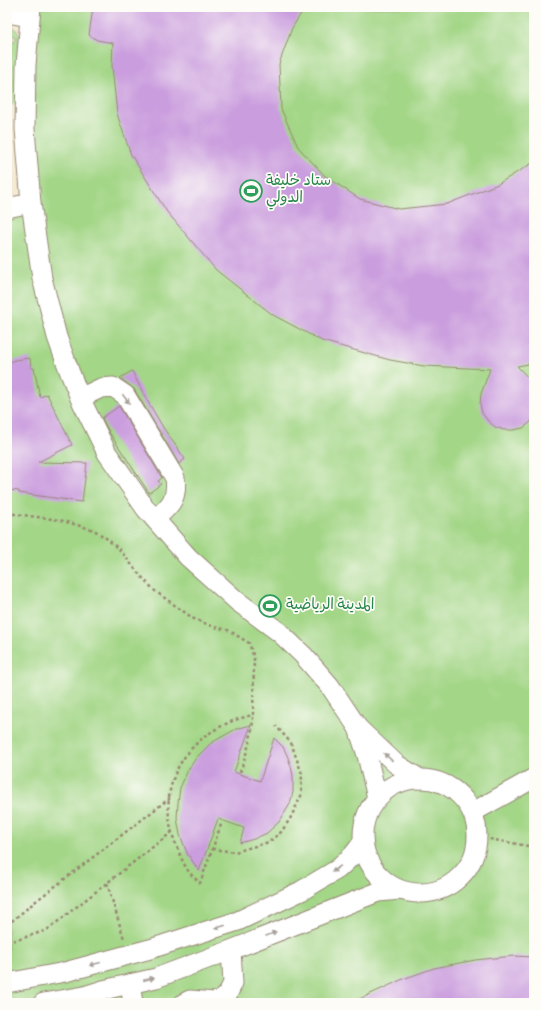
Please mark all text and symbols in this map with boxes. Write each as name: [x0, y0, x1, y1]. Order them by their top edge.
place label: ستاد خليفة الدولي: [266, 173, 331, 210]
sports icon: ستاد خليفة الدولي: [238, 178, 264, 204]
one-way arrow: [122, 393, 130, 404]
sports icon: المدينة الرياضية: [257, 593, 283, 619]
place label: المدينة الرياضية: [286, 597, 375, 615]
one-way arrow: [382, 752, 393, 761]
one-way arrow: [331, 865, 341, 873]
one-way arrow: [213, 924, 225, 930]
one-way arrow: [266, 931, 278, 937]
one-way arrow: [89, 961, 101, 967]
one-way arrow: [143, 976, 155, 982]

